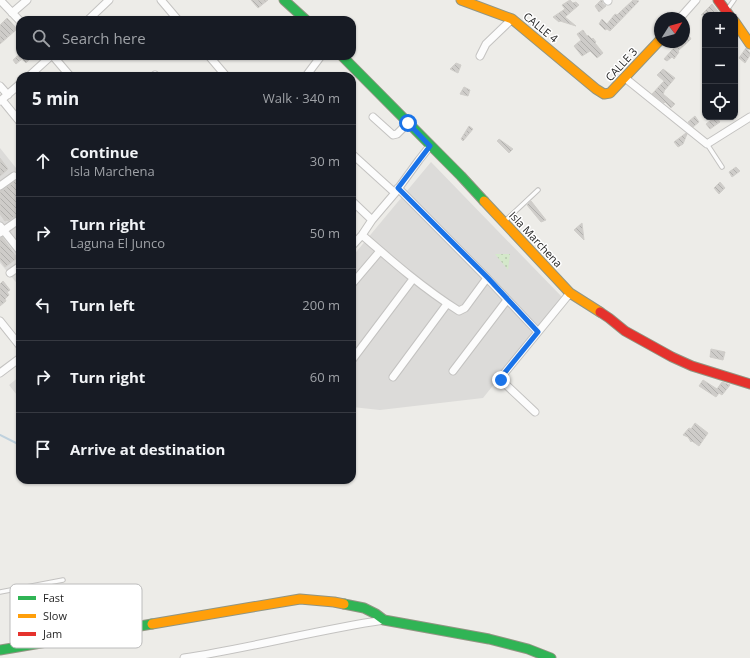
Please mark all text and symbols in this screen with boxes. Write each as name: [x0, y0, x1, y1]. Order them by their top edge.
street label: CALLE 4: [520, 8, 562, 46]
north arrow: [654, 12, 690, 48]
map controls: [702, 12, 738, 120]
button: +: [702, 12, 738, 48]
search box: [16, 16, 356, 60]
icon: search: [30, 27, 52, 49]
text: Search here: [62, 28, 146, 48]
street label: CALLE 3: [602, 44, 640, 84]
button: −: [702, 48, 738, 84]
button: locate: [702, 84, 738, 120]
text: 5 min: [32, 87, 79, 110]
text: Walk · 340 m: [263, 89, 340, 107]
route start: [399, 114, 417, 132]
text: Continue: [70, 142, 138, 162]
icon: ahead: [32, 150, 54, 172]
text: 30 m: [310, 152, 340, 170]
text: Isla Marchena: [70, 162, 155, 180]
street label: Isla Marchena: [506, 208, 566, 270]
text: Turn right: [70, 214, 145, 234]
icon: right: [32, 222, 54, 244]
text: 50 m: [310, 224, 340, 242]
text: Laguna El Junco: [70, 234, 165, 252]
icon: left: [32, 294, 54, 316]
text: Turn left: [70, 295, 135, 315]
text: 200 m: [302, 296, 340, 314]
icon: right: [32, 366, 54, 388]
text: Turn right: [70, 367, 145, 387]
text: 60 m: [310, 368, 340, 386]
route end: [492, 371, 510, 389]
icon: arrive: [32, 438, 54, 460]
text: Arrive at destination: [70, 439, 225, 459]
legend: [10, 584, 142, 648]
text: Fast: [43, 590, 64, 605]
text: Slow: [43, 608, 67, 623]
text: Jam: [42, 626, 62, 641]

